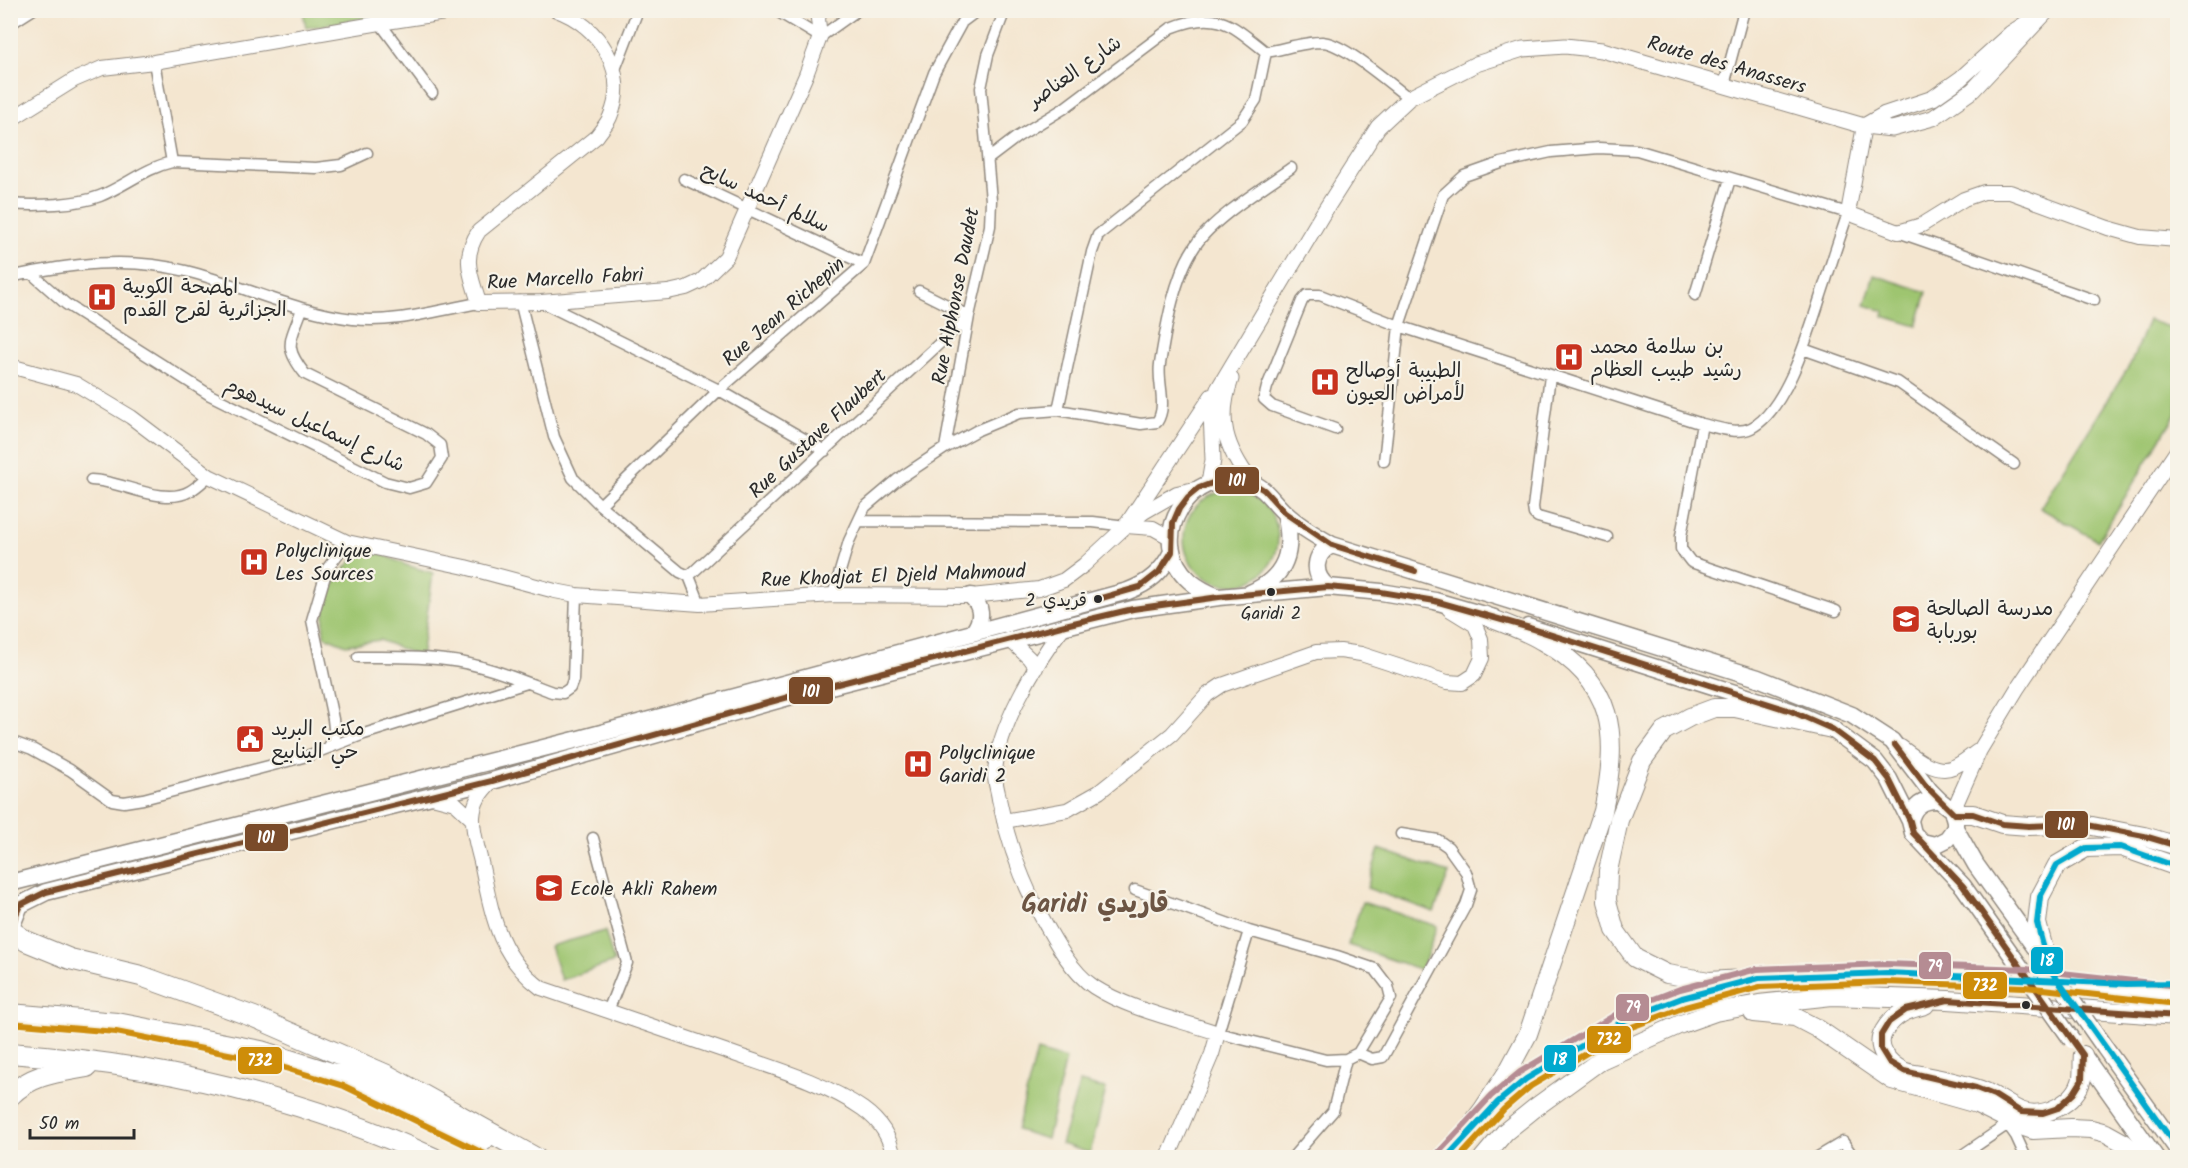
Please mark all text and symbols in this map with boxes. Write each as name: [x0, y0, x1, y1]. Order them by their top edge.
street label: شارع العناصر: [1020, 28, 1129, 118]
street label: Route des Anassers: [1643, 28, 1810, 104]
street label: سلالم أحمد سايح: [696, 155, 835, 243]
street label: Rue Alphonse Daudet: [924, 205, 990, 388]
street label: Rue Jean Richepin: [715, 250, 853, 375]
street label: Rue Marcello Fabri: [486, 260, 645, 300]
place label: المصحة الكوبية الجزائرية لقرح القدم: [123, 272, 287, 327]
hospital icon: المصحة الكوبية الجزائرية لقرح القدم: [86, 281, 118, 313]
place label: بن سلامة محمد رشيد طبيب العظام: [1590, 332, 1742, 387]
hospital icon: بن سلامة محمد رشيد طبيب العظام: [1553, 341, 1585, 373]
place label: الطبيبة أوصالح لأمراض العيون: [1346, 356, 1465, 411]
street label: Rue Gustave Flaubert: [742, 361, 895, 507]
hospital icon: الطبيبة أوصالح لأمراض العيون: [1309, 366, 1341, 398]
street label: شارع إسماعيل سيدهوم: [219, 370, 410, 482]
line badge: 101: [1214, 466, 1260, 495]
text: 101: [1228, 469, 1246, 494]
place label: Polyclinique Les Sources: [275, 536, 374, 591]
hospital icon: Polyclinique Les Sources: [238, 546, 270, 578]
street label: Rue Khodjat El Djeld Mahmoud: [760, 556, 1027, 598]
marker: Garidi 2: [1265, 586, 1277, 598]
place label: قريدي 2: [1025, 587, 1087, 616]
marker: قريدي 2: [1092, 593, 1104, 605]
place label: مدرسة الصالحة بوربابة: [1927, 594, 2053, 649]
place label: Garidi 2: [1241, 600, 1301, 629]
school or university icon: مدرسة الصالحة بوربابة: [1890, 603, 1922, 635]
line badge: 101: [788, 676, 834, 705]
text: 101: [802, 680, 820, 705]
place label: مكتب البريد حي الينابيع: [271, 714, 365, 769]
public building icon: مكتب البريد حي الينابيع: [234, 723, 266, 755]
place label: Polyclinique Garidi 2: [939, 738, 1035, 793]
hospital icon: Polyclinique Garidi 2: [902, 748, 934, 780]
line badge: 101: [2044, 810, 2089, 839]
text: 101: [2057, 813, 2075, 838]
line badge: 101: [244, 823, 289, 852]
text: 101: [257, 826, 275, 851]
school or university icon: Ecole Akli Rahem: [533, 872, 565, 904]
place label: Ecole Akli Rahem: [570, 874, 718, 906]
district label: Garidi قاريدي: [1021, 884, 1169, 926]
line badge: 18: [2030, 946, 2064, 975]
text: 18: [2040, 949, 2055, 974]
line badge: 79: [1918, 951, 1952, 980]
text: 79: [1927, 955, 1943, 980]
line badge: 732: [1962, 971, 2008, 1000]
text: 732: [1972, 974, 1998, 999]
line badge: 79: [1615, 993, 1650, 1022]
text: 79: [1625, 996, 1641, 1021]
unlabelled marker: [2020, 999, 2032, 1011]
line badge: 732: [1586, 1025, 1632, 1054]
text: 732: [1596, 1028, 1622, 1053]
line badge: 18: [1543, 1044, 1577, 1073]
line badge: 732: [237, 1046, 283, 1075]
text: 18: [1553, 1048, 1568, 1073]
text: 732: [247, 1049, 273, 1074]
scale bar: [30, 1102, 134, 1140]
text: 50 m: [39, 1110, 79, 1139]

